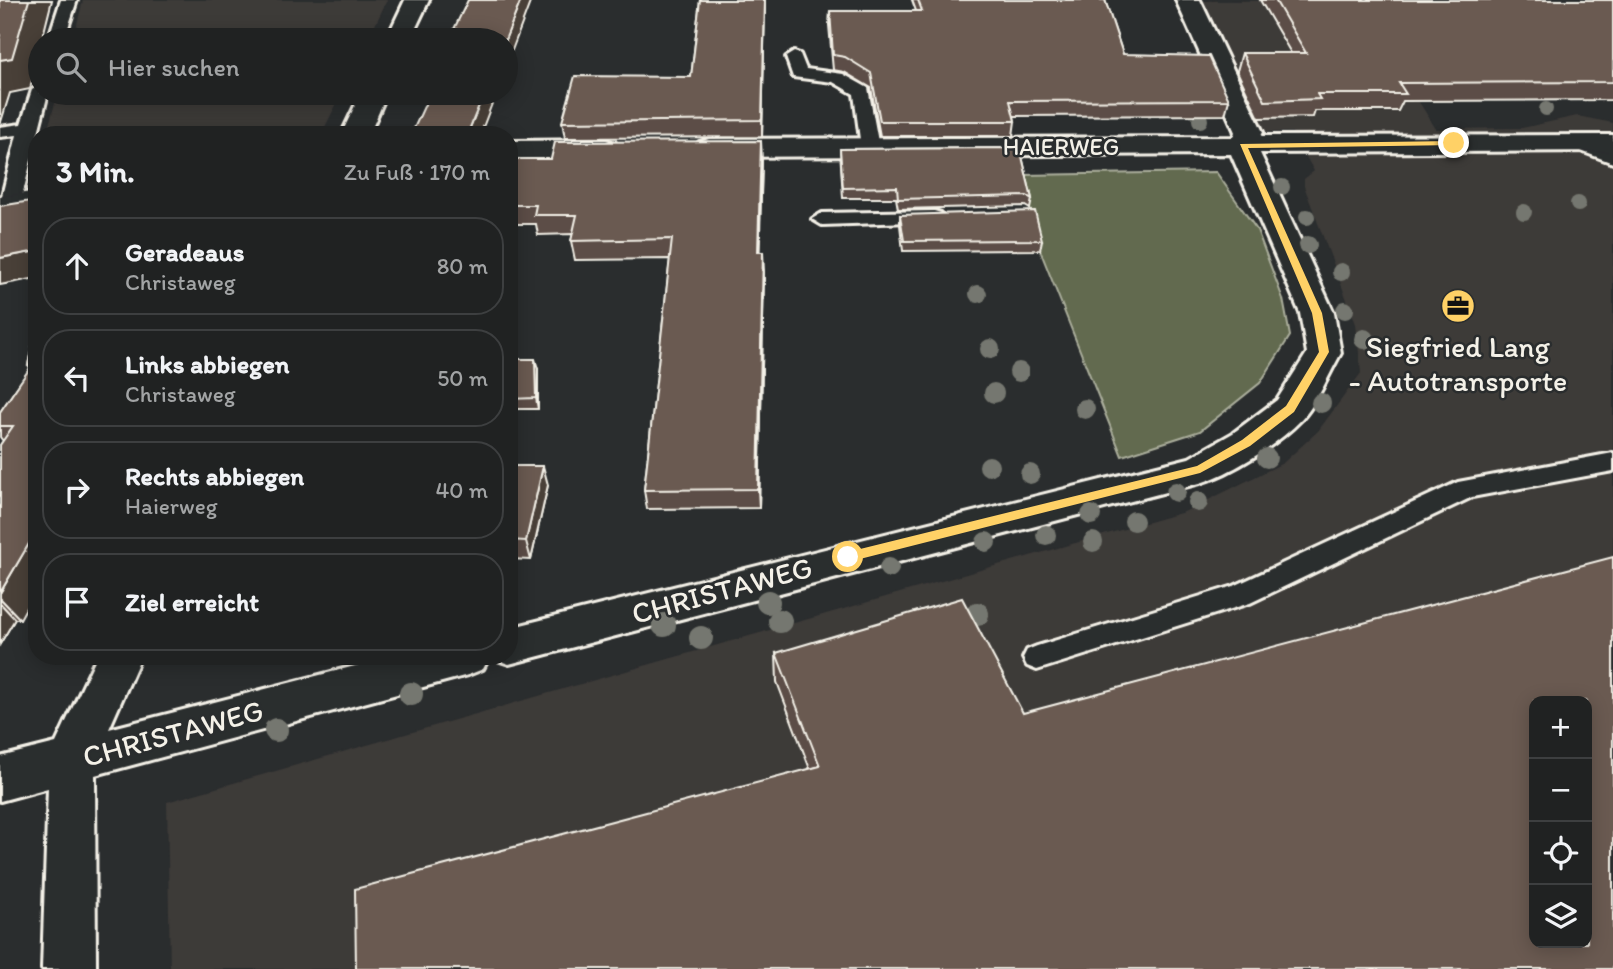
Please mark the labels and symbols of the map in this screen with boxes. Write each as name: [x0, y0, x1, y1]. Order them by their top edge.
route end: [1438, 127, 1469, 158]
street label: HAIERWEG: [1003, 132, 1119, 161]
office icon: Siegfried Lang - Autotransporte: [1439, 287, 1477, 325]
place label: Siegfried Lang - Autotransporte: [1349, 328, 1567, 399]
route start: [832, 541, 863, 572]
street label: CHRISTAWEG: [628, 548, 816, 632]
street label: CHRISTAWEG: [79, 691, 267, 775]

